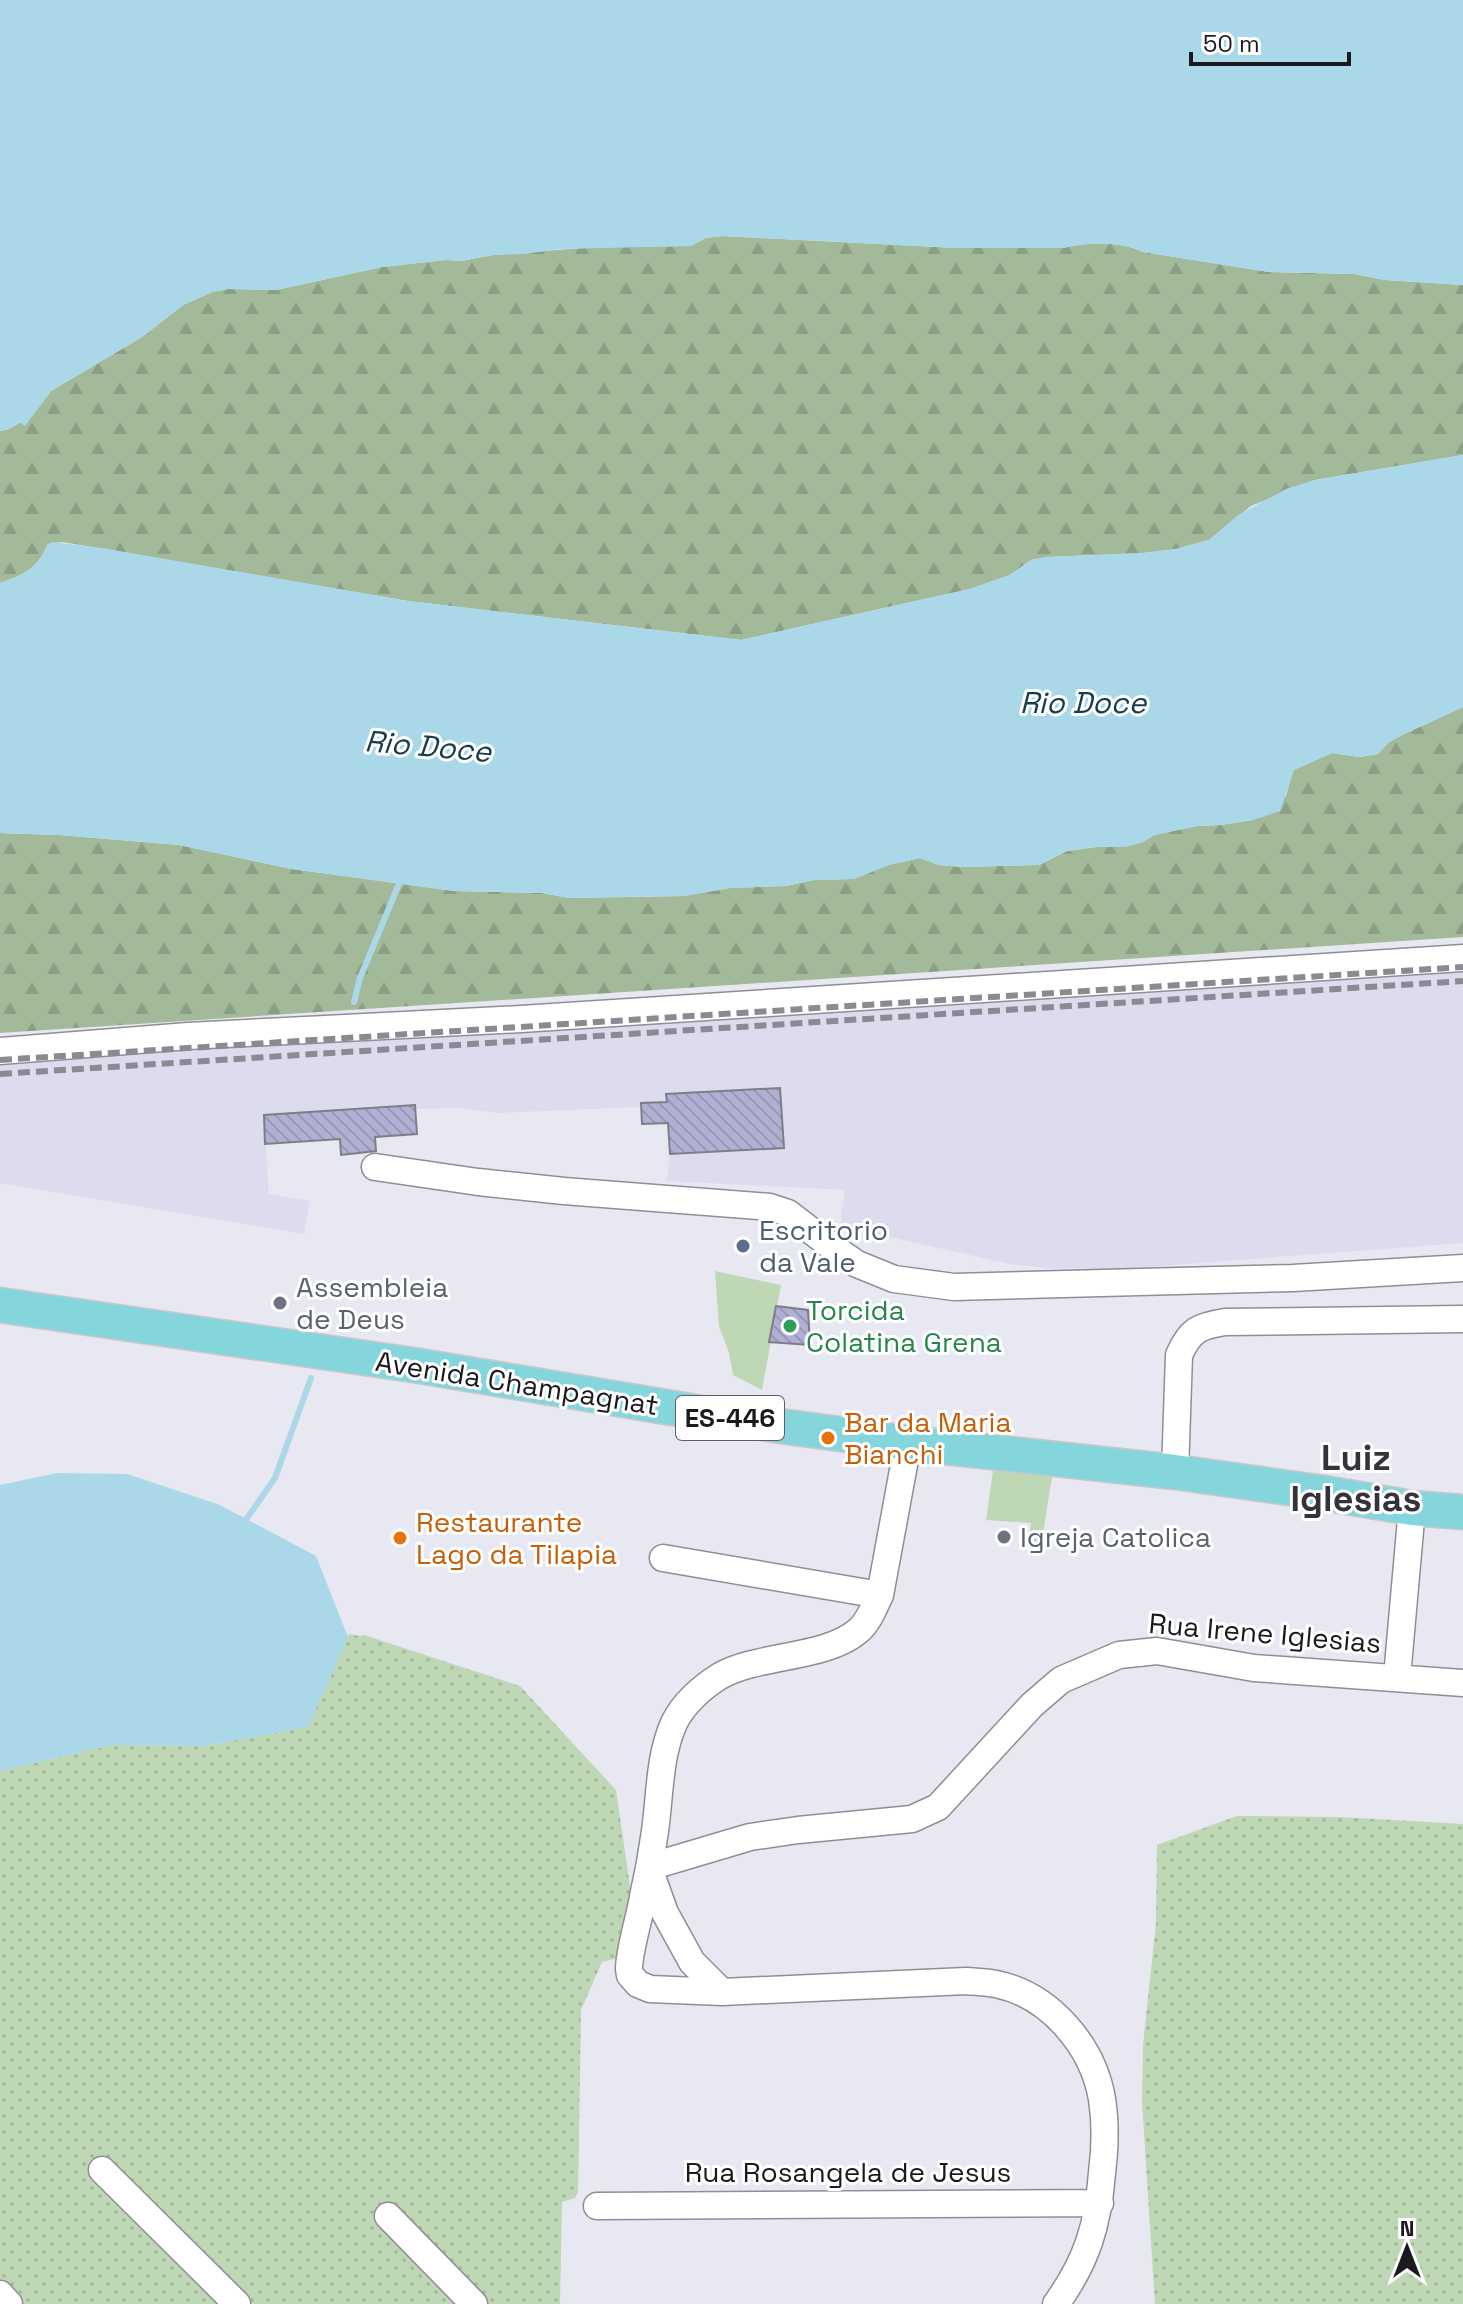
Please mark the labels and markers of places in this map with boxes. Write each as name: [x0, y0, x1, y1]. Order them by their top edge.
place label: Escritorio da Vale: [759, 1212, 888, 1280]
marker: Escritorio da Vale: [734, 1237, 752, 1255]
place label: Assembleia de Deus: [296, 1269, 448, 1337]
place label: Torcida Colatina Grena: [806, 1292, 1002, 1360]
marker: Assembleia de Deus: [271, 1294, 289, 1312]
marker: Torcida Colatina Grena: [781, 1317, 799, 1335]
place label: Bar da Maria Bianchi: [844, 1404, 1012, 1472]
marker: Bar da Maria Bianchi: [819, 1429, 837, 1447]
place label: Restaurante Lago da Tilapia: [416, 1504, 617, 1572]
place label: Igreja Catolica: [1020, 1519, 1211, 1555]
marker: Igreja Catolica: [995, 1528, 1013, 1546]
marker: Restaurante Lago da Tilapia: [391, 1529, 409, 1547]

